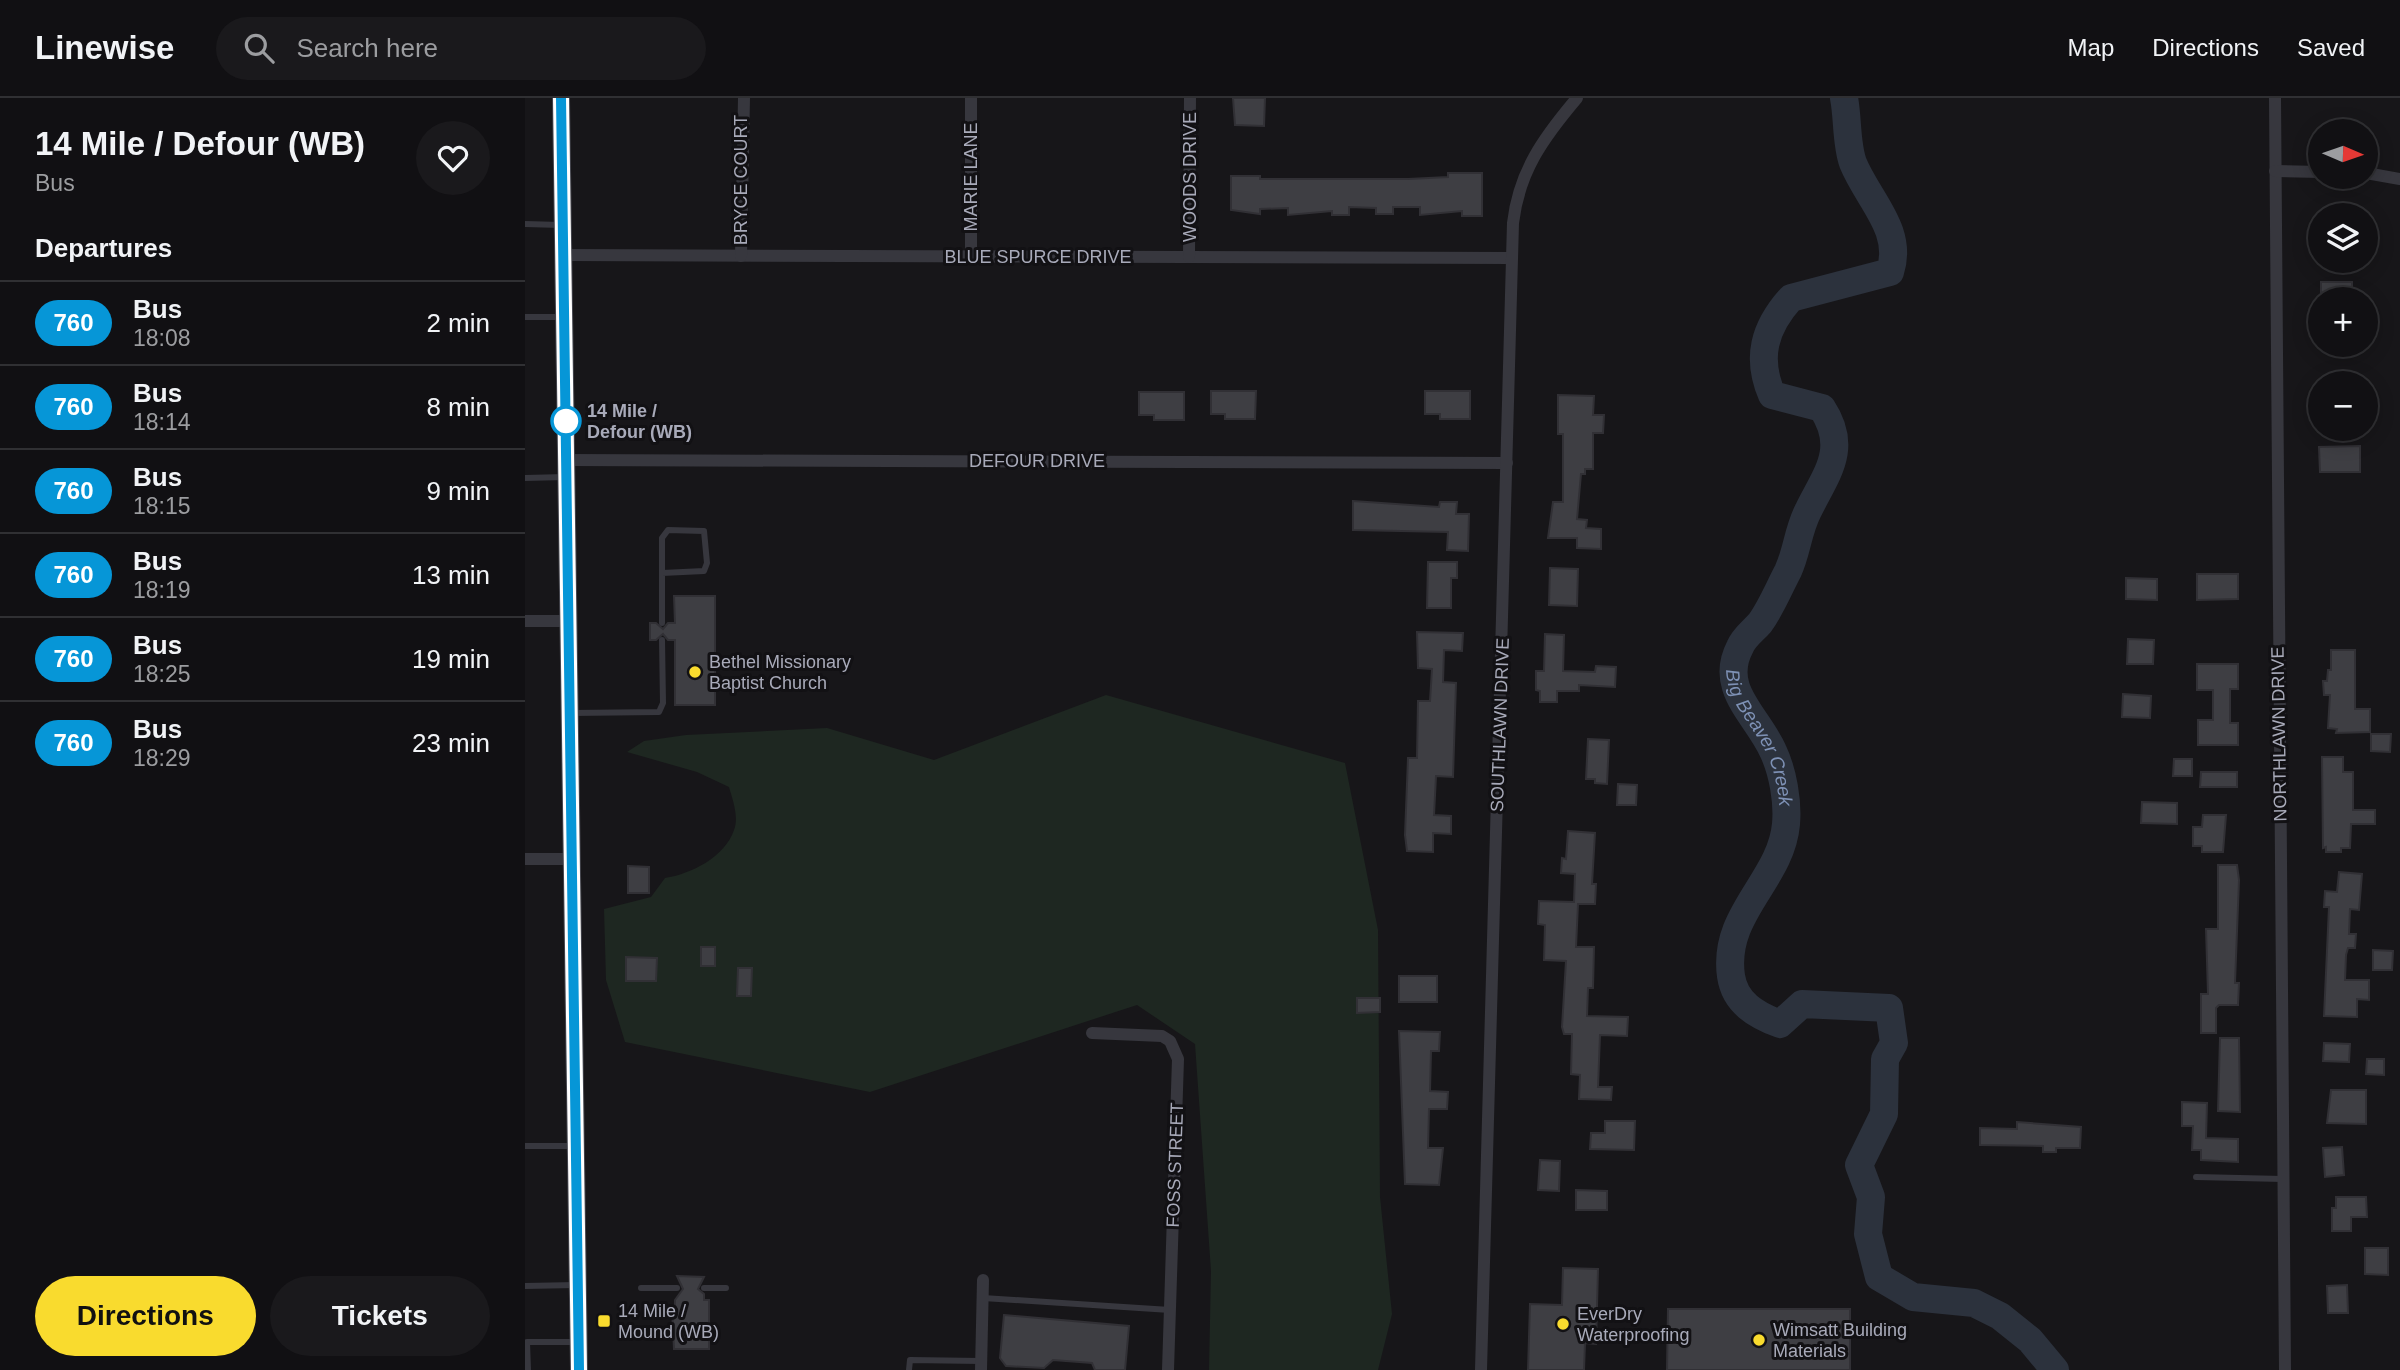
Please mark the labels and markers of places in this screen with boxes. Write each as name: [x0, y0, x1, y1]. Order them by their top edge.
place label: 14 Mile / Defour (WB): [587, 401, 692, 442]
marker: 14 Mile / Defour (WB): [551, 406, 581, 436]
place label: Bethel Missionary Baptist Church: [709, 652, 851, 693]
marker: Bethel Missionary Baptist Church: [687, 664, 703, 680]
place label: 14 Mile / Mound (WB): [618, 1301, 719, 1342]
place label: EverDry Waterproofing: [1577, 1304, 1689, 1345]
marker: 14 Mile / Mound (WB): [596, 1313, 612, 1329]
marker: EverDry Waterproofing: [1555, 1316, 1571, 1332]
place label: Wimsatt Building Materials: [1773, 1320, 1907, 1361]
marker: Wimsatt Building Materials: [1751, 1332, 1767, 1348]

